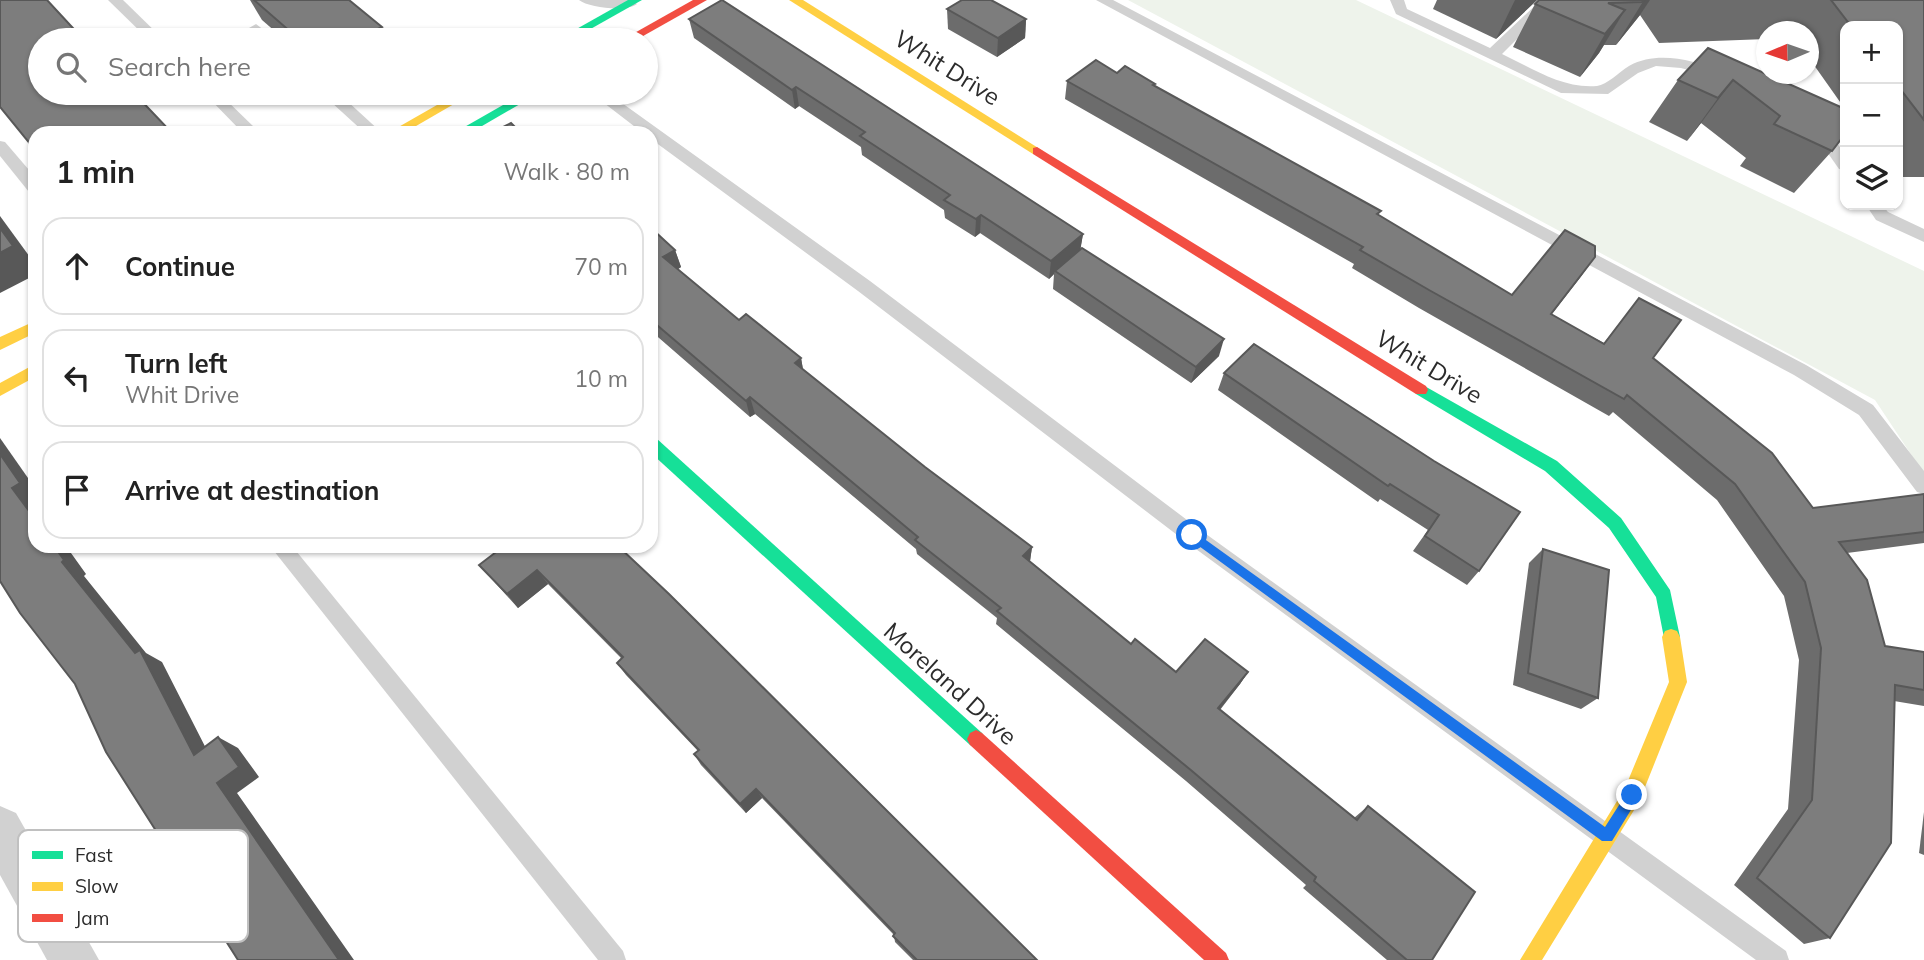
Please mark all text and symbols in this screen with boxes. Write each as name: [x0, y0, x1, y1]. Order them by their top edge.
north arrow: [1756, 21, 1819, 84]
map controls: [1840, 21, 1903, 210]
button: +: [1840, 21, 1903, 84]
street label: Whit Drive: [889, 23, 1006, 111]
search box: [28, 28, 658, 105]
icon: search: [52, 48, 90, 86]
text: Search here: [108, 50, 251, 83]
button: −: [1840, 84, 1903, 147]
button: layers: [1840, 147, 1903, 210]
text: 1 min: [56, 153, 135, 191]
text: Walk · 80 m: [504, 157, 630, 186]
icon: ahead: [58, 247, 96, 285]
text: Continue: [125, 250, 235, 283]
text: 70 m: [574, 252, 628, 281]
street label: Whit Drive: [1371, 323, 1488, 410]
text: Turn left: [125, 347, 227, 380]
icon: left: [58, 359, 96, 397]
text: 10 m: [574, 364, 628, 393]
text: Whit Drive: [125, 380, 239, 409]
icon: arrive: [58, 471, 96, 509]
text: Arrive at destination: [125, 474, 380, 507]
route start: [1176, 519, 1207, 550]
street label: Moreland Drive: [878, 616, 1023, 751]
route end: [1616, 779, 1647, 810]
legend: [18, 830, 248, 942]
text: Fast: [75, 843, 113, 867]
text: Slow: [75, 874, 119, 898]
text: Jam: [75, 906, 109, 930]

